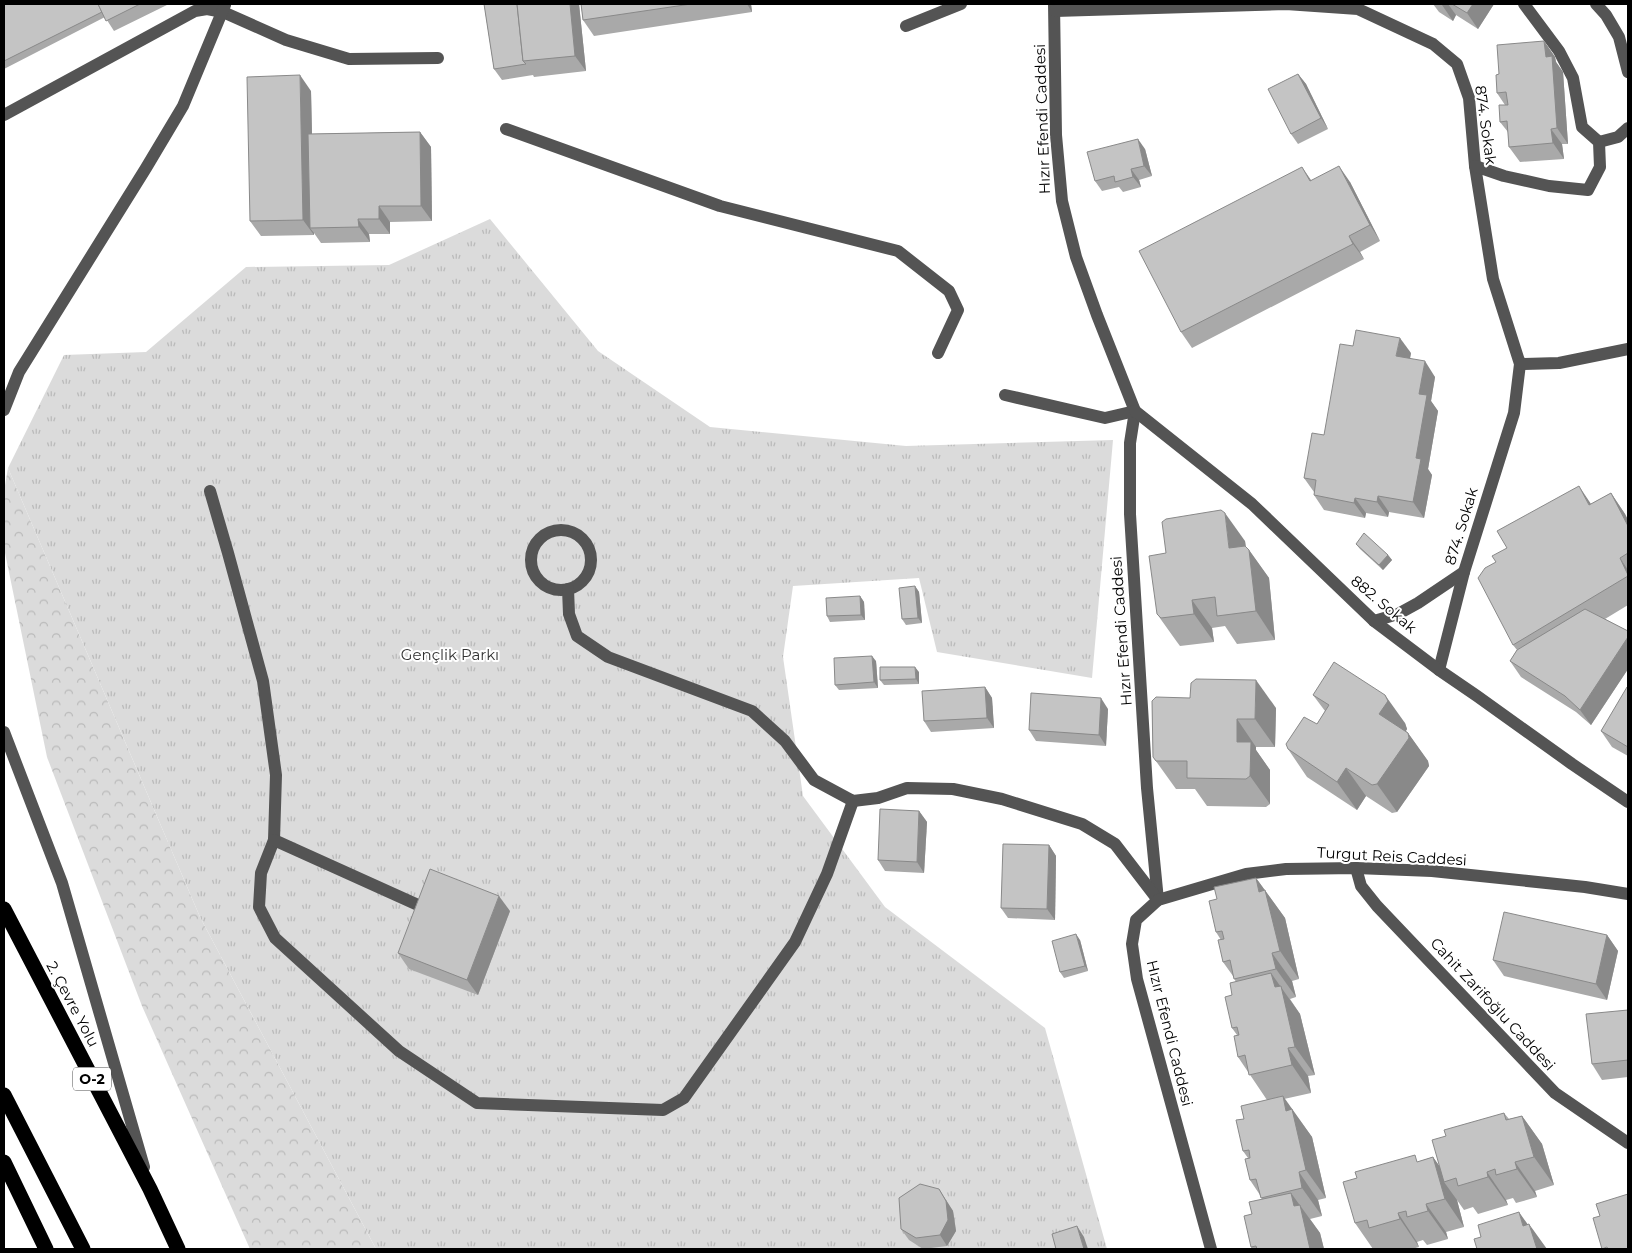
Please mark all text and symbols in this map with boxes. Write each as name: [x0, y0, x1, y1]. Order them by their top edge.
street label: Hızır Efendi Caddesi: [1030, 44, 1054, 194]
street label: 874. Sokak: [1471, 84, 1501, 166]
street label: 874. Sokak: [1440, 485, 1482, 567]
street label: Hızır Efendi Caddesi: [1106, 555, 1136, 707]
street label: 882. Sokak: [1347, 571, 1421, 637]
park label: Gençlik Parkı: [401, 645, 499, 664]
street label: Turgut Reis Caddesi: [1317, 843, 1467, 869]
street label: Cahit Zarifoğlu Caddesi: [1426, 934, 1560, 1074]
street label: 2. Çevre Yolu: [43, 958, 103, 1050]
street label: Hızır Efendi Caddesi: [1143, 958, 1197, 1108]
road number: O-2: [73, 1068, 111, 1090]

